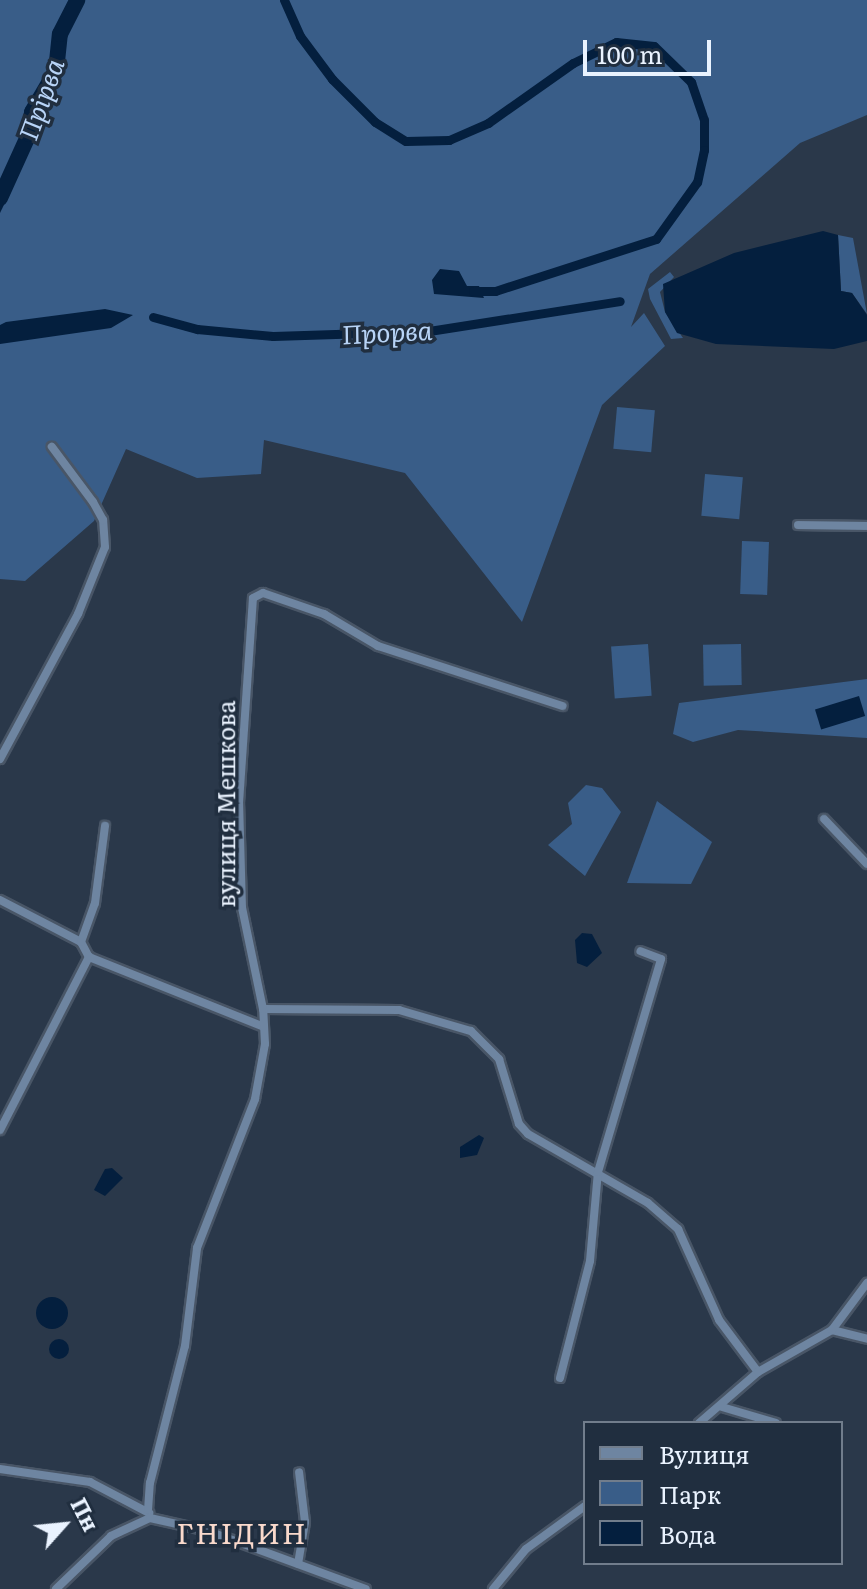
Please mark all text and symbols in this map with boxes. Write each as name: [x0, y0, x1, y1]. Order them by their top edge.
scale bar: [587, 24, 715, 74]
text: 100 m: [597, 36, 663, 71]
water label: Прірва: [11, 54, 69, 144]
water label: Прорва: [341, 313, 433, 349]
street label: вулиця Мешкова: [211, 700, 239, 908]
legend: [583, 1421, 843, 1565]
text: Вулиця: [659, 1436, 750, 1471]
text: Парк: [659, 1476, 721, 1511]
north arrow: [24, 1485, 104, 1565]
text: Пн: [63, 1491, 108, 1537]
district label: ГНІДИН: [176, 1515, 308, 1549]
text: Вода: [659, 1516, 716, 1551]

